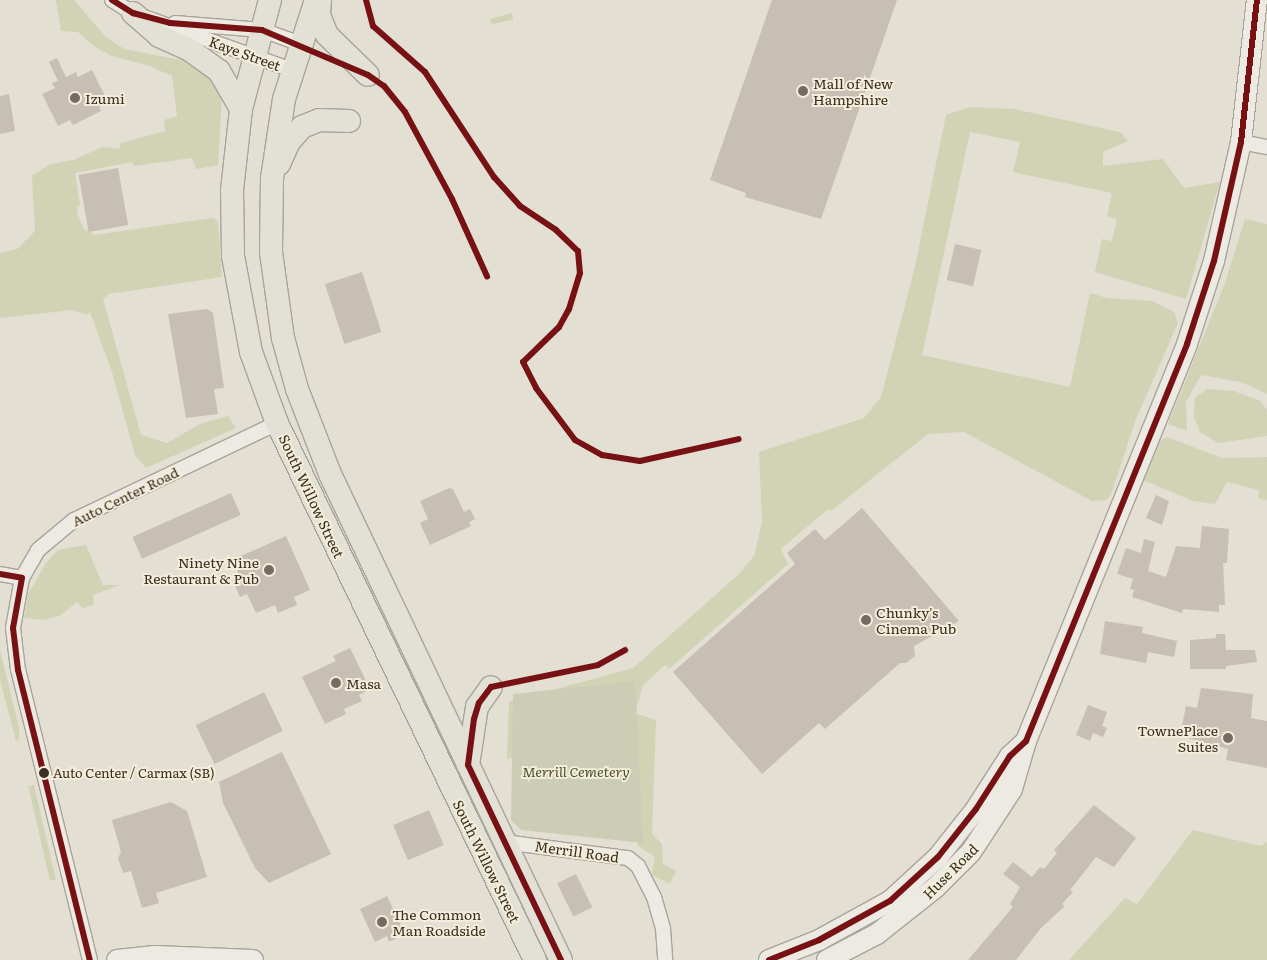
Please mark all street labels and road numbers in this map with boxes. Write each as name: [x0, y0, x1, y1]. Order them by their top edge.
street label: Kaye Street: [207, 32, 283, 74]
street label: South Willow Street: [276, 431, 348, 561]
street label: Auto Center Road: [69, 463, 181, 529]
street label: South Willow Street: [450, 797, 524, 925]
street label: Merrill Road: [534, 837, 620, 865]
street label: Huse Road: [919, 840, 981, 902]

